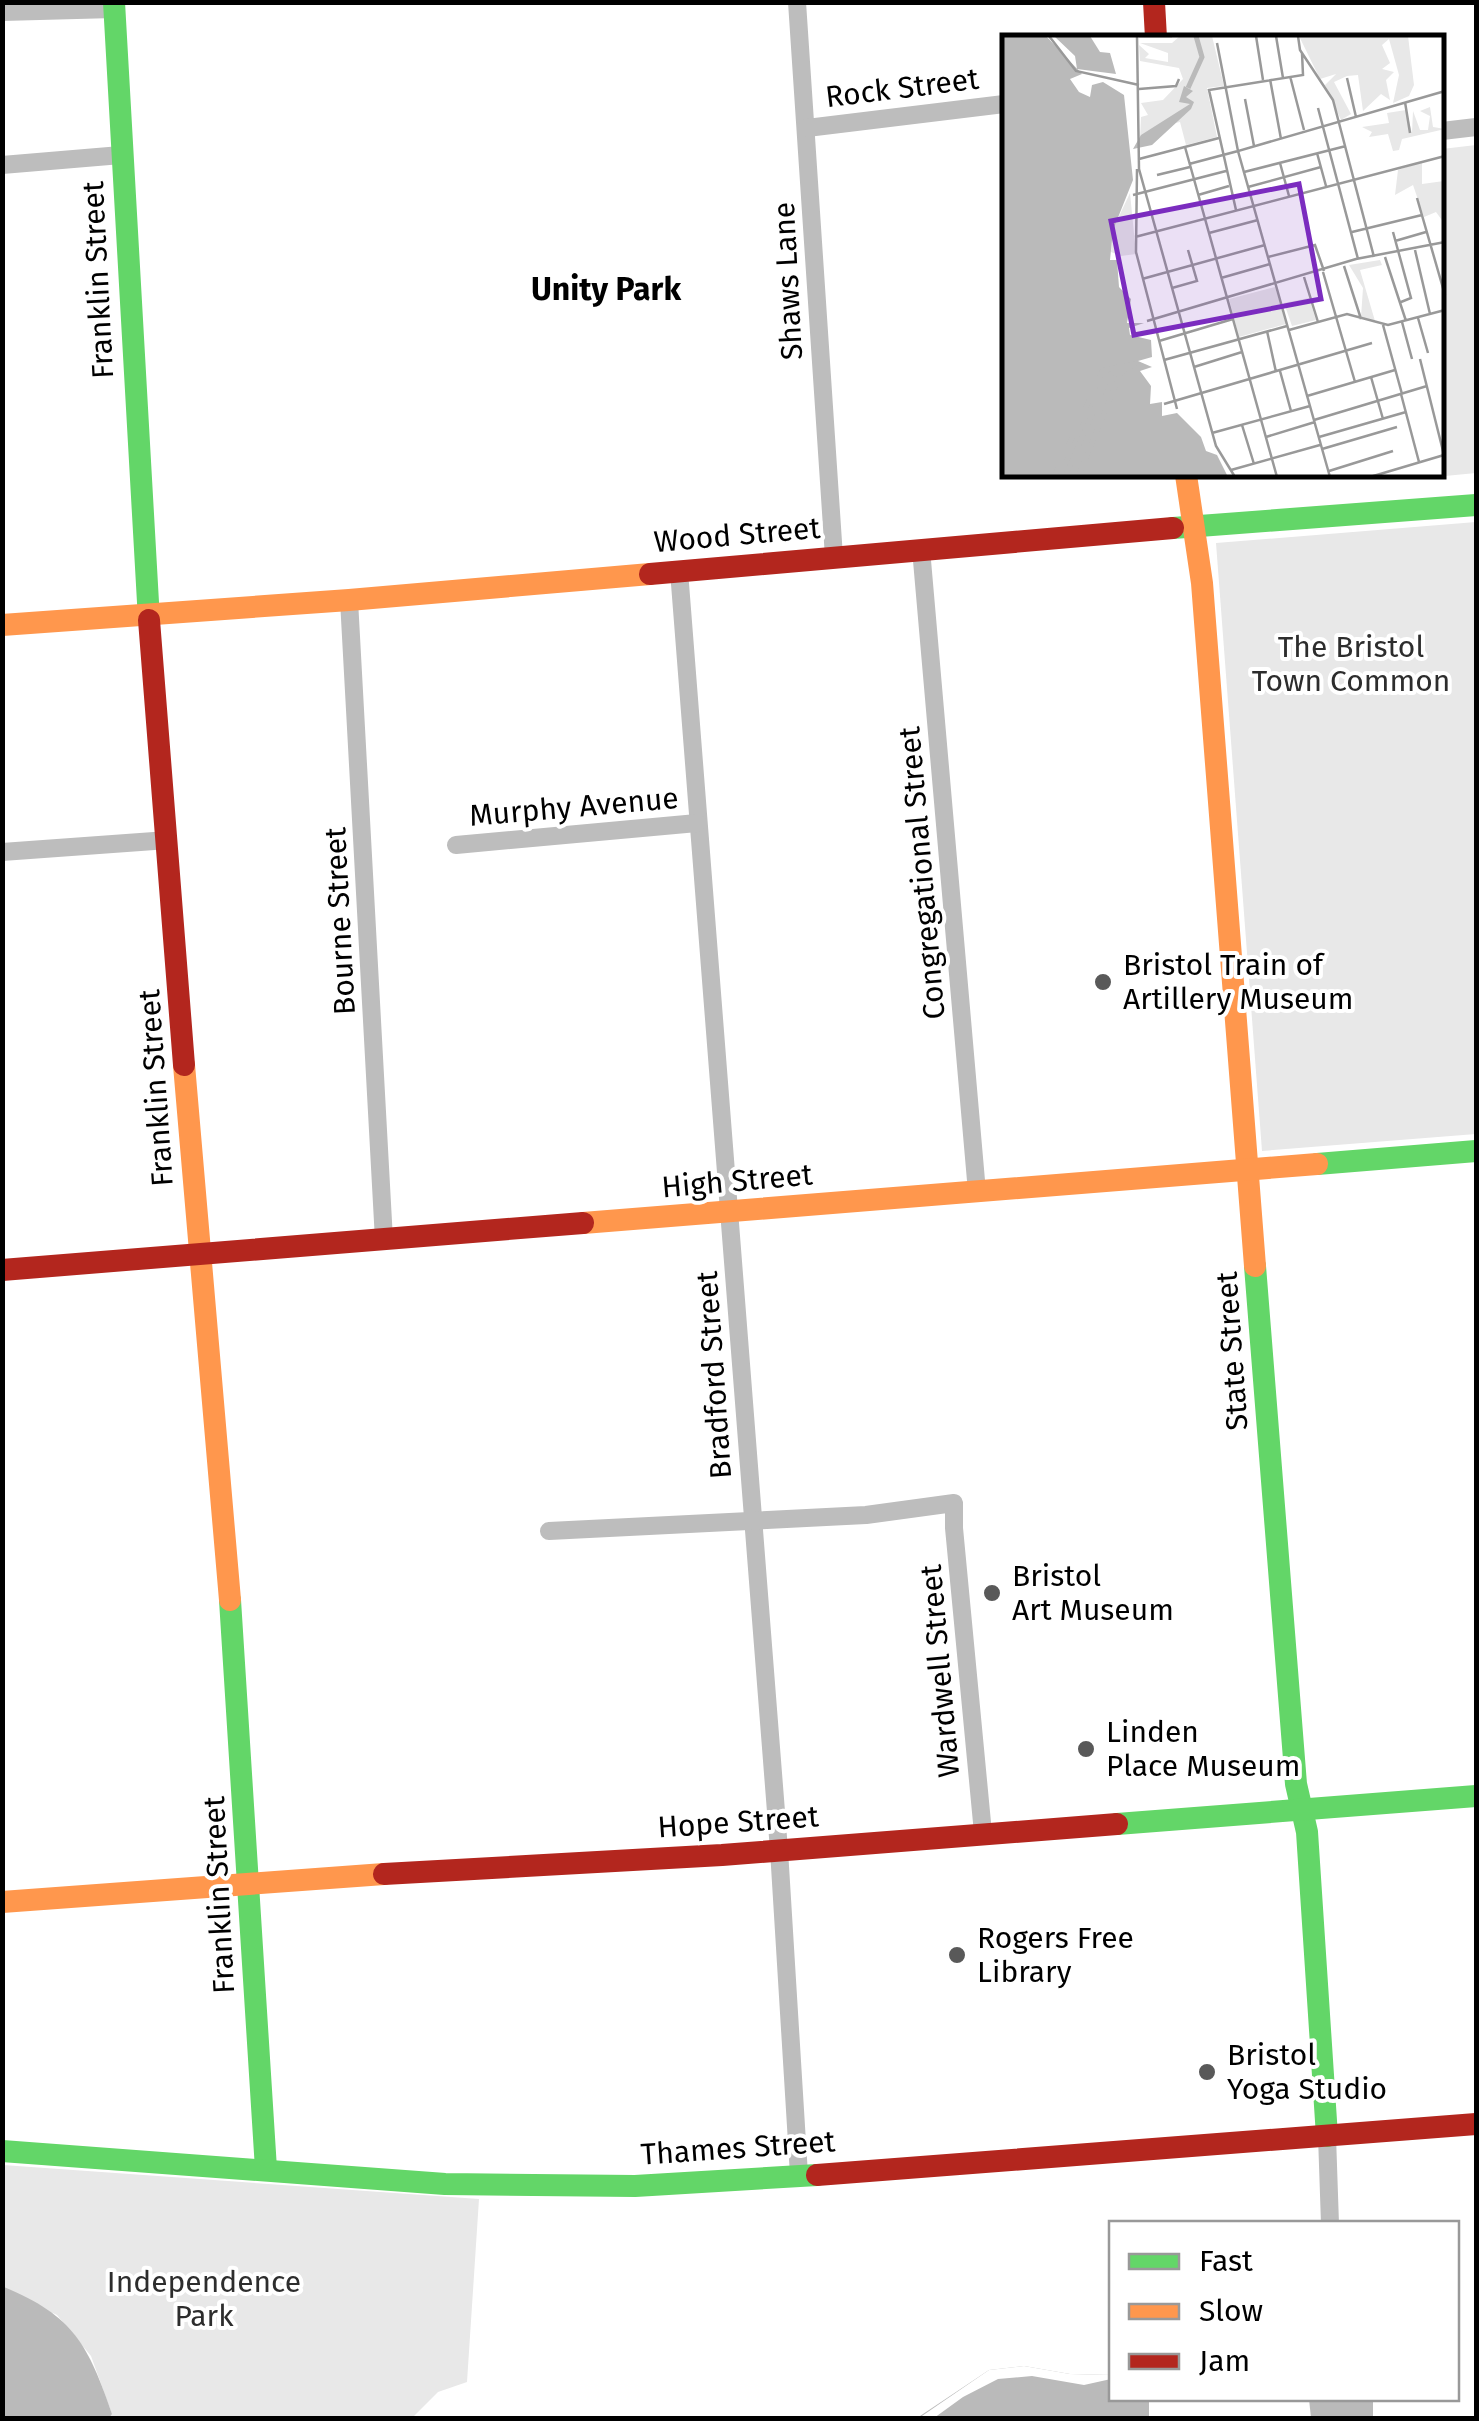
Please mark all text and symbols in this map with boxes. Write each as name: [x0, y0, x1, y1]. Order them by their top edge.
inset map: [1002, 35, 1444, 478]
street label: Rock Street: [823, 61, 981, 115]
street label: Franklin Street: [75, 180, 121, 380]
street label: Shaws Lane: [766, 201, 810, 361]
district label: Unity Park: [531, 270, 681, 308]
street label: Wood Street: [652, 510, 822, 560]
park label: The Bristol Town Common: [1252, 629, 1450, 699]
street label: Congregational Street: [891, 725, 953, 1021]
street label: Murphy Avenue: [468, 780, 680, 834]
street label: Bourne Street: [317, 826, 363, 1016]
place label: Bristol Train of Artillery Museum: [1123, 947, 1353, 1017]
marker: Bristol Train of Artillery Museum: [1092, 971, 1114, 993]
street label: Franklin Street: [131, 988, 181, 1188]
street label: High Street: [660, 1156, 814, 1206]
street label: Bradford Street: [689, 1270, 739, 1480]
street label: State Street: [1208, 1270, 1256, 1432]
place label: Bristol Art Museum: [1012, 1558, 1174, 1628]
street label: Wardwell Street: [913, 1563, 967, 1779]
marker: Bristol Art Museum: [981, 1582, 1003, 1604]
place label: Linden Place Museum: [1106, 1714, 1300, 1784]
marker: Linden Place Museum: [1075, 1738, 1097, 1760]
street label: Franklin Street: [196, 1795, 242, 1995]
street label: Hope Street: [656, 1798, 820, 1846]
place label: Rogers Free Library: [977, 1920, 1134, 1990]
marker: Rogers Free Library: [946, 1944, 968, 1966]
place label: Bristol Yoga Studio: [1227, 2037, 1387, 2107]
marker: Bristol Yoga Studio: [1196, 2061, 1218, 2083]
street label: Thames Street: [640, 2123, 837, 2173]
legend: [1109, 2221, 1459, 2401]
text: Fast: [1199, 2243, 1253, 2279]
park label: Independence Park: [107, 2264, 301, 2334]
text: Slow: [1199, 2293, 1263, 2329]
text: Jam: [1199, 2343, 1250, 2379]

